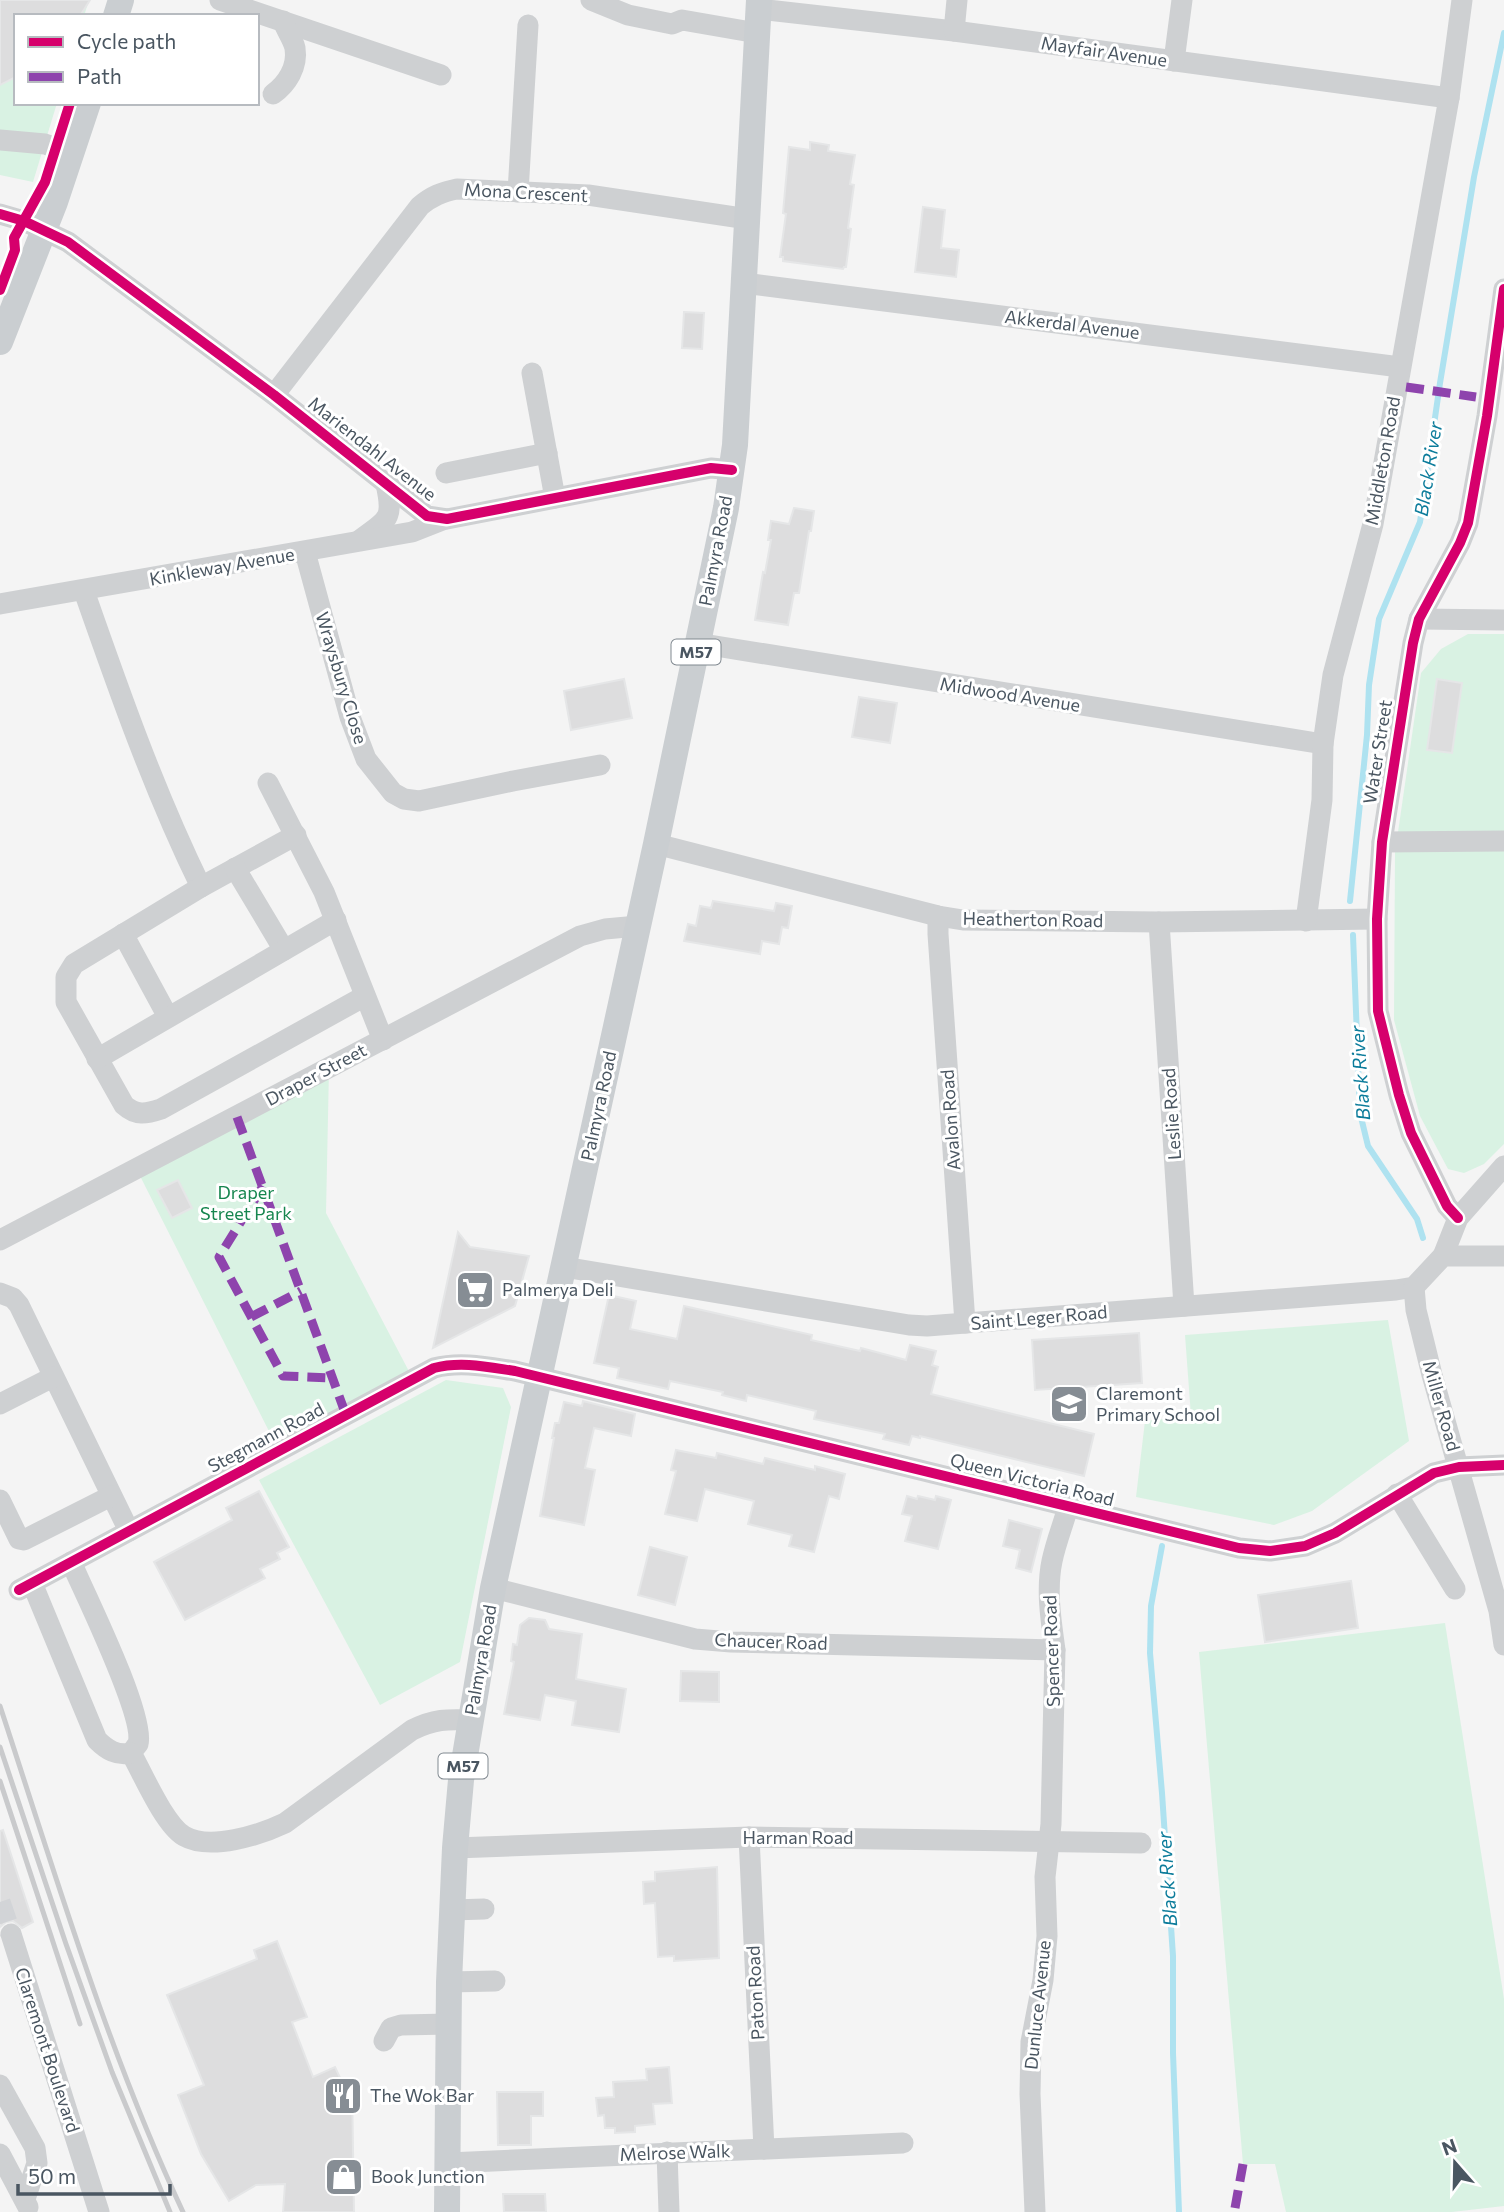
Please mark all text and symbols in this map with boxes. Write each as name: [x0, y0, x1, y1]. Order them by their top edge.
legend: [14, 14, 259, 105]
text: Cycle path: [77, 28, 176, 53]
street label: Mayfair Avenue: [1040, 31, 1169, 71]
text: Path: [77, 63, 122, 88]
street label: Mona Crescent: [464, 178, 589, 206]
street label: Akkerdal Avenue: [1003, 305, 1141, 343]
street label: Mariendahl Avenue: [304, 391, 441, 505]
street label: Middleton Road: [1360, 395, 1404, 527]
water label: Black River: [1409, 419, 1447, 518]
street label: Palmyra Road: [694, 494, 737, 608]
street label: Kinkleway Avenue: [148, 542, 296, 590]
street label: Wraysbury Close: [311, 609, 372, 746]
road number: M57: [672, 639, 720, 664]
street label: Midwood Avenue: [938, 672, 1082, 716]
street label: Water Street: [1358, 698, 1396, 805]
street label: Heatherton Road: [963, 907, 1103, 931]
water label: Black River: [1345, 1023, 1374, 1121]
street label: Draper Street: [261, 1038, 370, 1110]
street label: Palmyra Road: [576, 1049, 620, 1163]
street label: Leslie Road: [1157, 1067, 1185, 1161]
street label: Avalon Road: [935, 1069, 965, 1171]
park label: Draper Street Park: [200, 1181, 292, 1224]
supermarket icon: Palmerya Deli: [454, 1269, 496, 1311]
place label: Palmerya Deli: [502, 1278, 614, 1300]
street label: Saint Leger Road: [970, 1300, 1108, 1334]
street label: Miller Road: [1419, 1358, 1465, 1454]
place label: Claremont Primary School: [1096, 1382, 1220, 1425]
school or university icon: Claremont Primary School: [1048, 1383, 1090, 1425]
street label: Stegmann Road: [204, 1397, 327, 1477]
street label: Queen Victoria Road: [948, 1448, 1116, 1510]
street label: Spencer Road: [1038, 1595, 1064, 1707]
street label: Palmyra Road: [459, 1603, 501, 1717]
street label: Chaucer Road: [714, 1628, 828, 1654]
road number: M57: [438, 1754, 488, 1778]
street label: Harman Road: [742, 1826, 854, 1848]
water label: Black River: [1152, 1829, 1181, 1927]
street label: Dunluce Avenue: [1019, 1939, 1055, 2071]
street label: Paton Road: [742, 1945, 768, 2041]
street label: Claremont Boulevard: [11, 1964, 85, 2135]
restaurant icon: The Wok Bar: [322, 2075, 364, 2117]
place label: The Wok Bar: [370, 2084, 474, 2106]
north arrow: [1420, 2128, 1490, 2198]
text: N: [1438, 2133, 1460, 2160]
street label: Melrose Walk: [619, 2139, 731, 2165]
scale bar: [18, 2152, 170, 2196]
shop icon: Book Junction: [323, 2156, 365, 2198]
text: 50 m: [28, 2163, 76, 2188]
place label: Book Junction: [371, 2165, 485, 2187]

